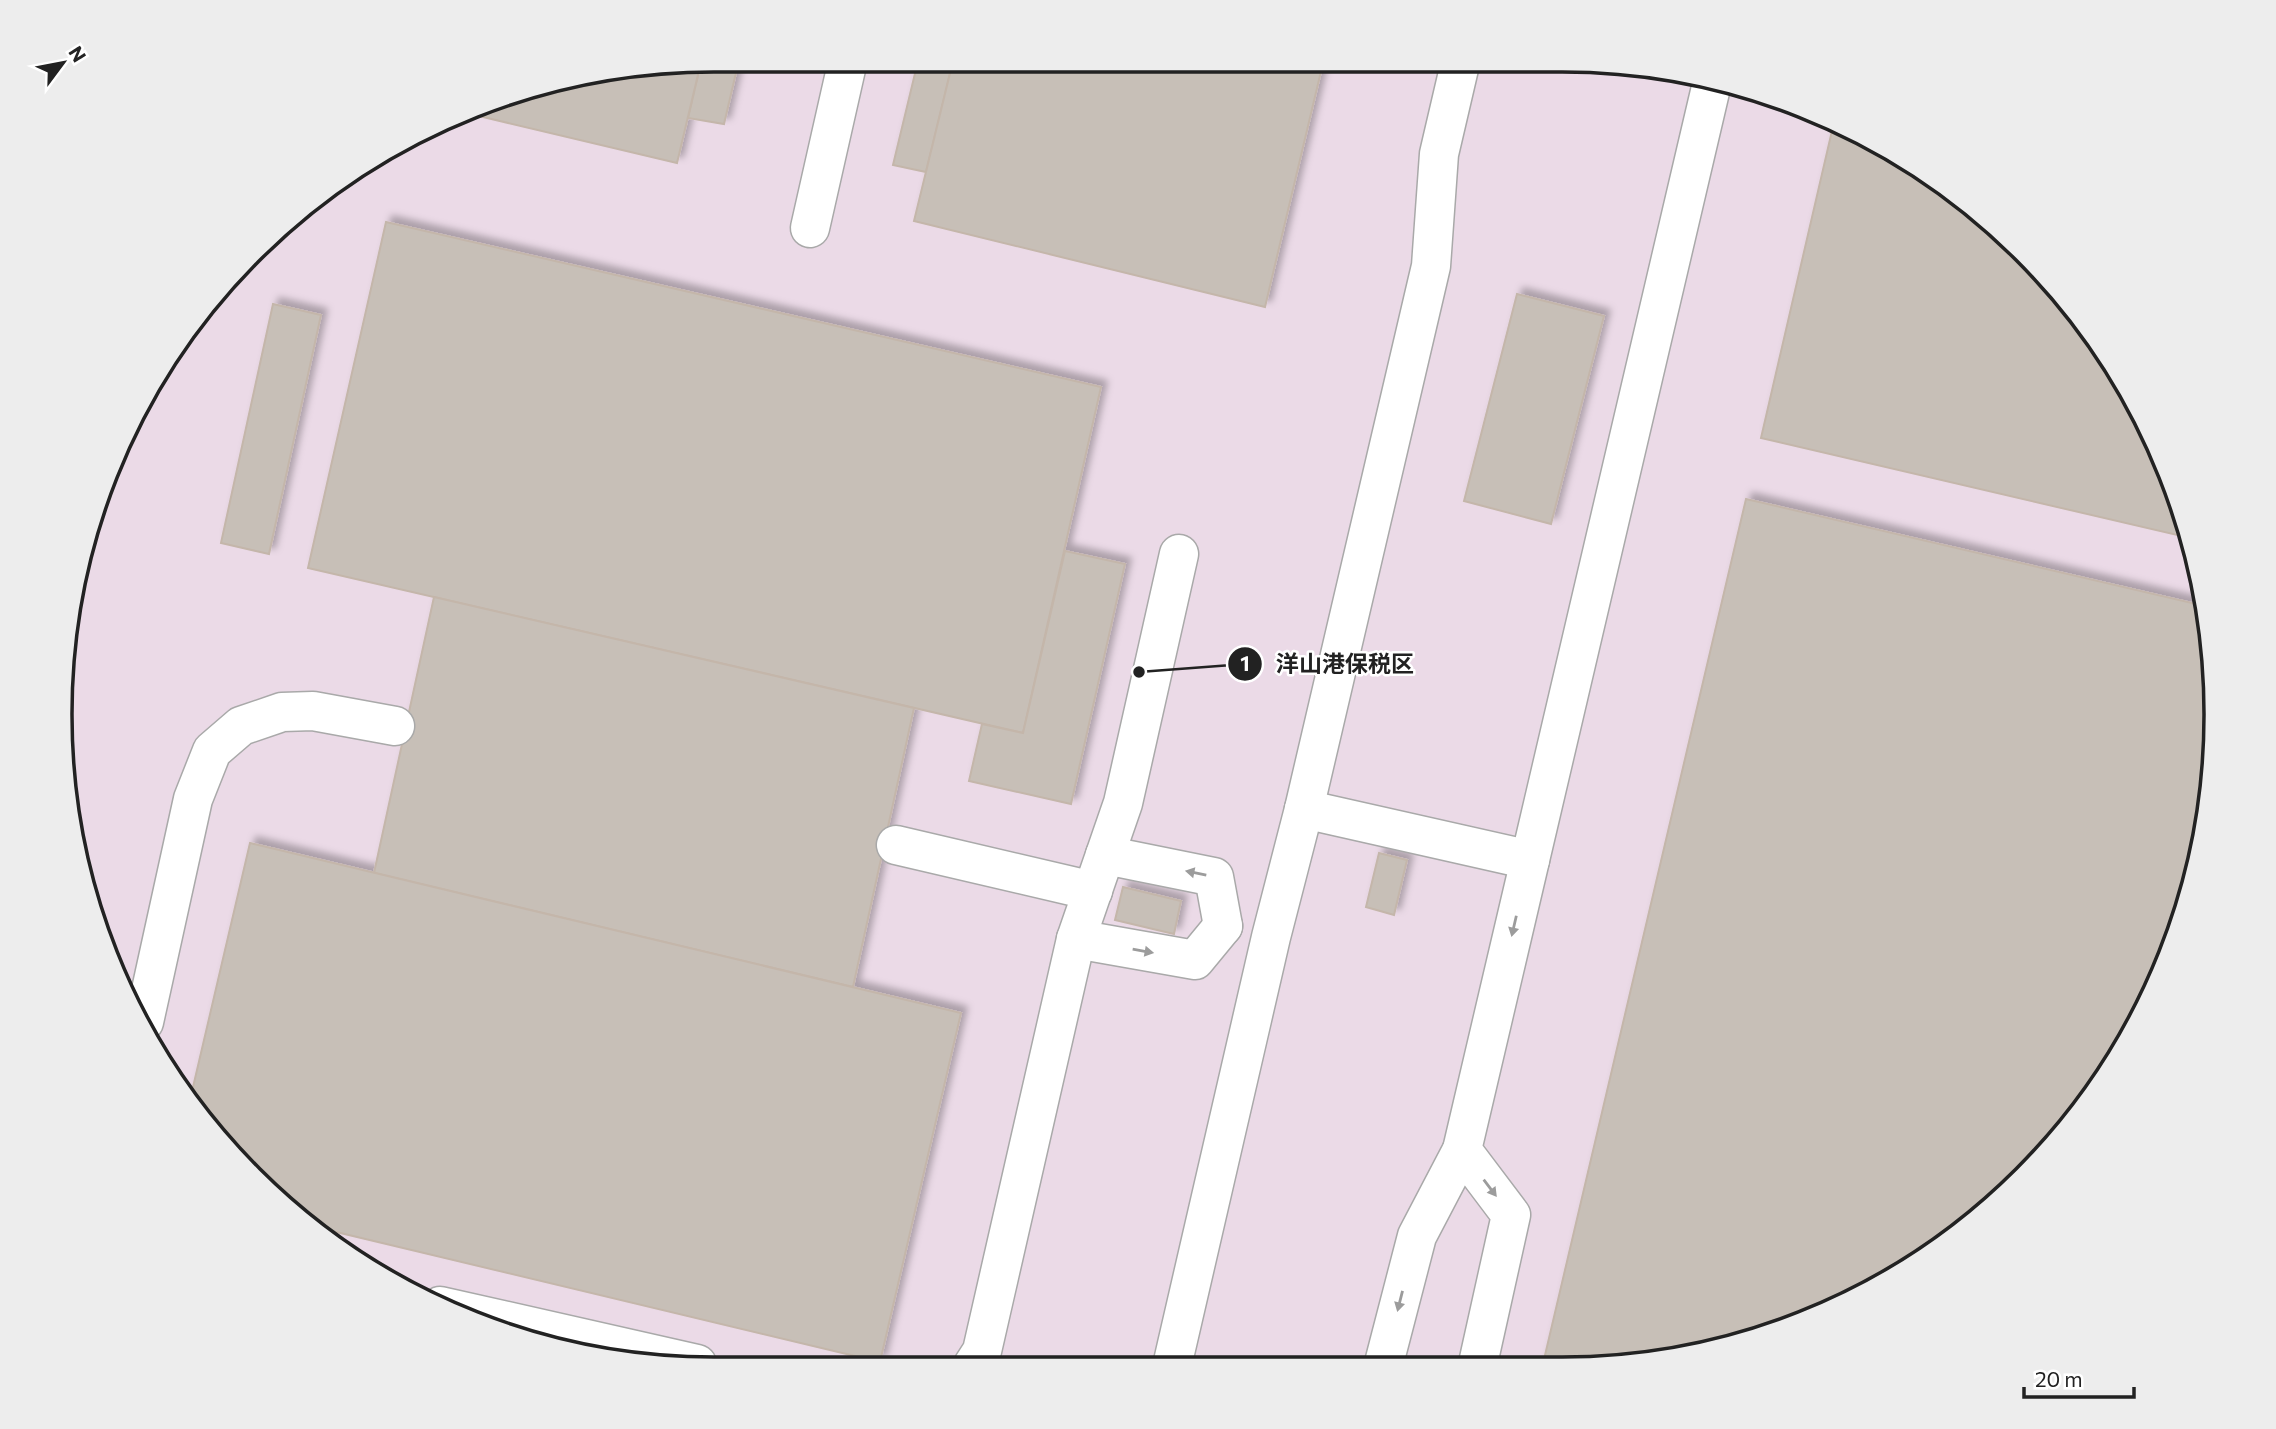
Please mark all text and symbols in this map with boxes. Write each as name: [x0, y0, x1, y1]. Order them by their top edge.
north arrow: [28, 28, 98, 98]
text: N: [64, 42, 91, 66]
callout: 洋山港保税区: [1227, 642, 1428, 686]
text: 洋山港保税区: [1276, 649, 1414, 677]
text: 1: [1240, 650, 1250, 675]
one-way arrow: [1185, 868, 1207, 879]
one-way arrow: [1509, 916, 1520, 938]
one-way arrow: [1132, 946, 1154, 957]
one-way arrow: [1483, 1178, 1498, 1196]
one-way arrow: [1394, 1291, 1405, 1313]
scale bar: [2024, 1356, 2134, 1400]
text: 20 m: [2035, 1366, 2083, 1391]

